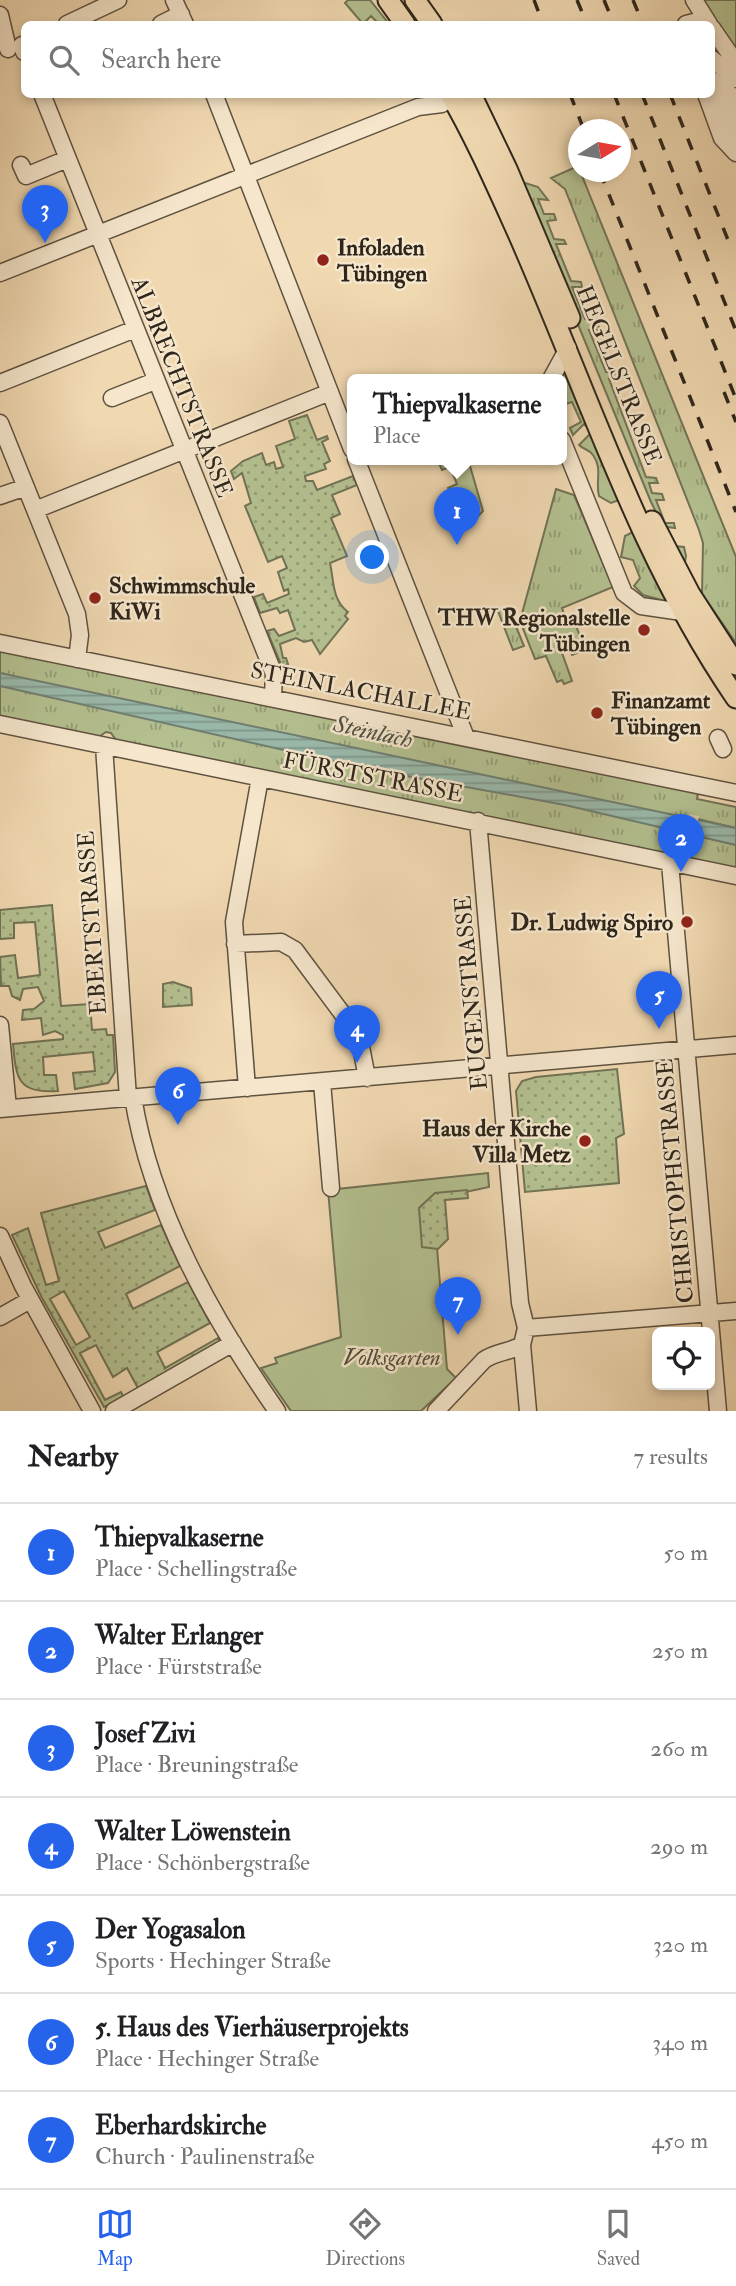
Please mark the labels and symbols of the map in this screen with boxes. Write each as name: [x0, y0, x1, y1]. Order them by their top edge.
north arrow: [568, 119, 631, 182]
pin: 3: [22, 185, 68, 243]
place label: Infoladen Tübingen: [336, 233, 427, 289]
marker: Infoladen Tübingen: [315, 252, 331, 268]
street label: ALBRECHTSTRASSE: [124, 272, 239, 501]
street label: HEGELSTRASSE: [570, 281, 668, 469]
pin: 1: [434, 487, 480, 545]
your location: [355, 540, 389, 574]
place label: Schwimmschule KiWi: [109, 571, 256, 626]
marker: Schwimmschule KiWi: [87, 590, 103, 606]
place label: THW Regionalstelle Tübingen: [437, 603, 630, 659]
marker: THW Regionalstelle Tübingen: [636, 622, 652, 638]
street label: STEINLACHALLEE: [248, 655, 474, 727]
place label: Finanzamt Tübingen: [610, 686, 711, 742]
marker: Finanzamt Tübingen: [589, 705, 605, 721]
water label: Steinlach: [329, 708, 416, 756]
street label: FÜRSTSTRASSE: [280, 745, 466, 809]
pin: 2: [658, 814, 704, 872]
street label: EBERTSTRASSE: [71, 830, 113, 1016]
street label: EUGENSTRASSE: [448, 894, 494, 1092]
place label: Dr. Ludwig Spiro: [510, 908, 673, 938]
marker: Dr. Ludwig Spiro: [679, 914, 695, 930]
pin: 5: [636, 971, 682, 1029]
pin: 4: [334, 1005, 380, 1063]
street label: CHRISTOPHSTRASSE: [650, 1058, 700, 1304]
pin: 6: [155, 1067, 201, 1125]
place label: Haus der Kirche Villa Metz: [422, 1114, 572, 1169]
marker: Haus der Kirche Villa Metz: [577, 1133, 593, 1149]
pin: 7: [435, 1277, 481, 1335]
park label: Volksgarten: [343, 1343, 441, 1372]

